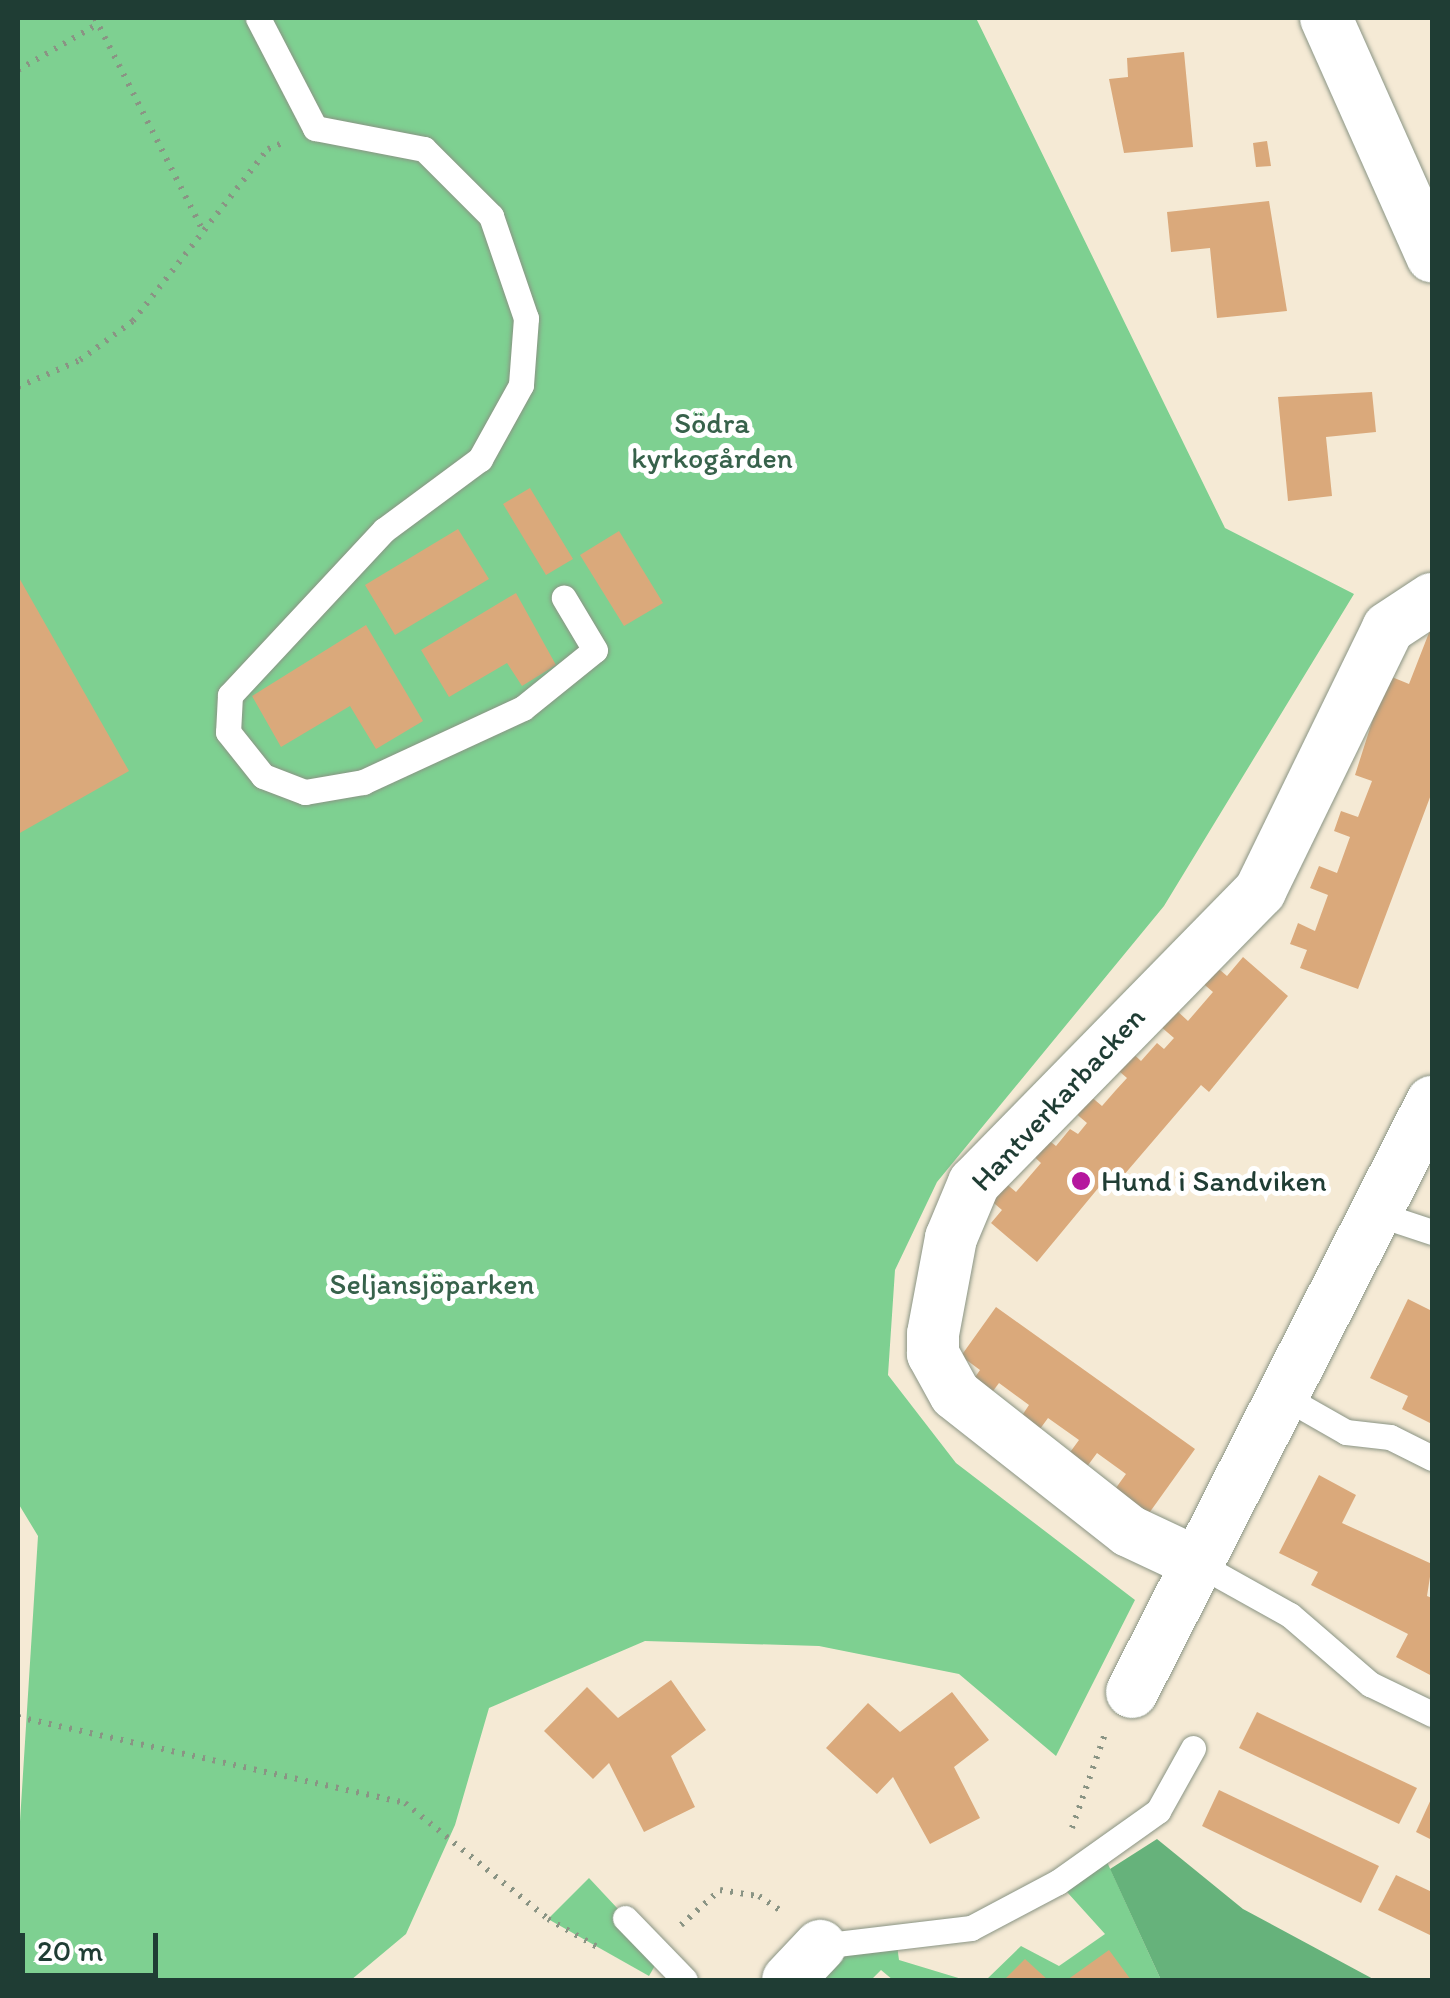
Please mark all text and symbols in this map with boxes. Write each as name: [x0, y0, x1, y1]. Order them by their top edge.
park label: Södra kyrkogården: [631, 405, 793, 476]
street label: Hantverkarbacken: [963, 999, 1153, 1199]
place label: Hund i Sandviken: [1101, 1163, 1326, 1199]
marker: Hund i Sandviken: [1070, 1170, 1092, 1192]
park label: Seljansjöparken: [330, 1266, 534, 1302]
scale bar: [25, 1913, 162, 1975]
text: 20 m: [37, 1932, 103, 1969]

